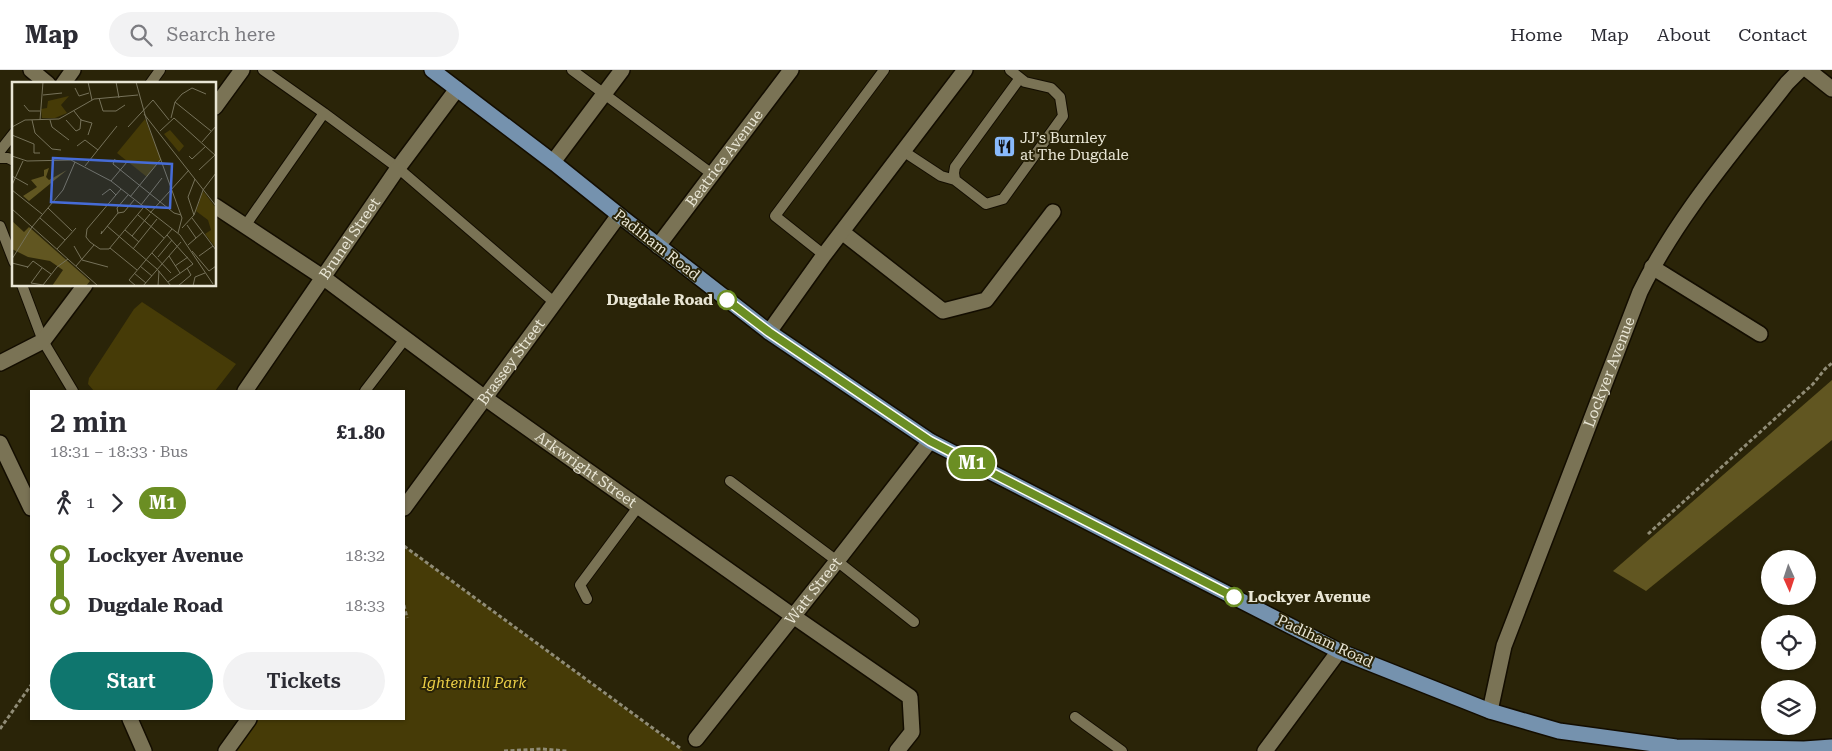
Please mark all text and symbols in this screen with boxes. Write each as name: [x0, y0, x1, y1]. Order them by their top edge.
search box: [109, 12, 459, 57]
text: Map: [25, 21, 79, 49]
icon: search: [127, 21, 155, 49]
text: Search here: [167, 23, 275, 46]
text: Home: [1510, 24, 1562, 45]
text: Map: [1590, 24, 1629, 45]
text: About: [1657, 24, 1710, 45]
text: Contact: [1738, 24, 1807, 45]
inset map: [12, 82, 216, 286]
street label: Beatrice Avenue: [682, 106, 767, 210]
place label: JJ’s Burnley at The Dugdale: [1020, 129, 1129, 164]
restaurant icon: JJ’s Burnley at The Dugdale: [992, 135, 1016, 159]
street label: Brunel Street: [315, 194, 384, 283]
street label: Padiham Road: [611, 206, 704, 284]
marker: Dugdale Road: [717, 290, 737, 310]
place label: Dugdale Road: [606, 291, 713, 309]
street label: Lockyer Avenue: [1580, 314, 1639, 430]
street label: Brassey Street: [474, 315, 549, 409]
text: 2 min: [50, 406, 127, 439]
text: £1.80: [336, 421, 385, 444]
street label: Arkwright Street: [532, 427, 640, 512]
text: 18:31 – 18:33 · Bus: [50, 442, 188, 461]
line badge: M1: [950, 447, 994, 479]
text: M1: [958, 452, 986, 473]
icon: walk: [50, 489, 78, 517]
icon: forward: [103, 489, 131, 517]
text: M1: [149, 492, 176, 513]
text: 1: [86, 493, 95, 512]
text: Lockyer Avenue: [88, 544, 243, 567]
text: 18:32: [345, 546, 385, 565]
north arrow: [1761, 550, 1816, 605]
map controls: [1761, 550, 1816, 735]
street label: Watt Street: [781, 553, 846, 628]
marker: Lockyer Avenue: [1224, 587, 1244, 607]
place label: Lockyer Avenue: [1248, 588, 1371, 606]
text: Dugdale Road: [88, 594, 223, 617]
text: 18:33: [345, 596, 385, 615]
street label: Padiham Road: [1274, 611, 1376, 671]
button: locate: [1761, 615, 1816, 670]
button: Start: [50, 652, 213, 710]
button: Tickets: [223, 652, 385, 710]
park label: Ightenhill Park: [421, 674, 527, 692]
button: layers: [1761, 680, 1816, 735]

